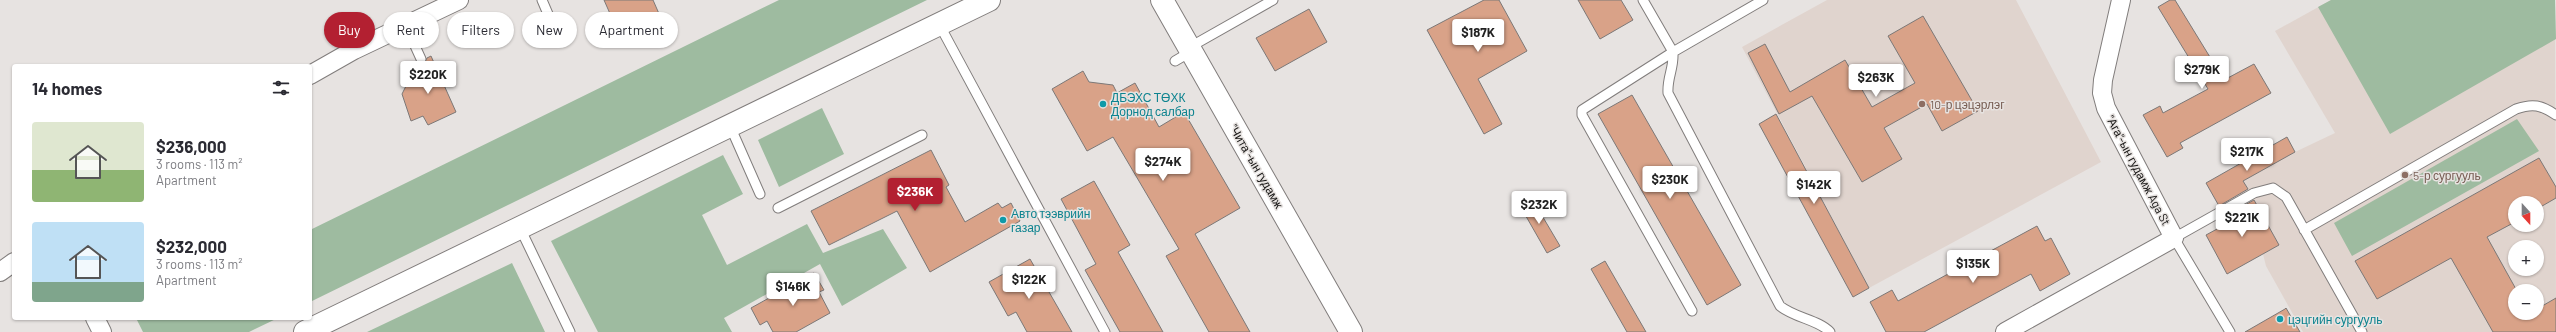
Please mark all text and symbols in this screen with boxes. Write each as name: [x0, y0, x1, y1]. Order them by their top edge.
chip: Buy: [324, 12, 375, 48]
chip: Rent: [383, 12, 439, 48]
chip: Filters: [447, 12, 514, 48]
chip: New: [522, 12, 577, 48]
chip: Apartment: [585, 12, 678, 48]
pin: $187K: [1450, 19, 1506, 53]
text: $187K: [1461, 24, 1495, 40]
pin: $279K: [2174, 56, 2230, 90]
pin: $220K: [400, 61, 456, 95]
text: $279K: [2184, 61, 2220, 77]
pin: $263K: [1848, 64, 1904, 98]
text: $220K: [409, 66, 447, 82]
text: $263K: [1858, 69, 1894, 85]
icon: filters: [270, 77, 292, 99]
text: 14 homes: [32, 78, 102, 98]
place label: ДБЭХС ТӨХК Дорнод салбар: [1111, 90, 1195, 119]
place label: 10-р цэцэрлэг: [1930, 97, 2005, 112]
marker: ДБЭХС ТӨХК Дорнод салбар: [1098, 99, 1108, 109]
marker: 10-р цэцэрлэг: [1917, 99, 1927, 109]
street label: "Ага"-ын гудамж Aga St: [2103, 113, 2174, 228]
street label: "Чита"-ын гудамж: [1226, 121, 1287, 211]
text: $236,000: [156, 136, 226, 156]
icon: home: [64, 138, 112, 186]
pin: $217K: [2219, 138, 2275, 172]
text: $217K: [2230, 143, 2264, 159]
pin: $274K: [1135, 148, 1191, 182]
text: $274K: [1144, 153, 1182, 169]
text: 3 rooms · 113 m²: [156, 156, 243, 172]
pin: $230K: [1642, 166, 1698, 200]
place label: 5-р сургууль: [2413, 168, 2481, 183]
marker: 5-р сургууль: [2400, 170, 2410, 180]
text: $230K: [1651, 171, 1689, 187]
pin: $142K: [1786, 171, 1842, 205]
text: Apartment: [156, 172, 217, 188]
text: $142K: [1796, 176, 1832, 192]
pin: $236K: [887, 178, 943, 212]
text: $236K: [897, 183, 933, 199]
pin: $232K: [1511, 191, 1567, 225]
text: $232K: [1521, 196, 1557, 212]
north arrow: [2508, 196, 2544, 232]
map controls: [2508, 196, 2544, 320]
pin: $221K: [2214, 204, 2270, 238]
place label: Авто тээврийн газар: [1011, 206, 1090, 235]
text: $221K: [2225, 209, 2259, 225]
marker: Авто тээврийн газар: [998, 215, 1008, 225]
text: $232,000: [156, 236, 227, 256]
icon: home: [64, 238, 112, 286]
button: +: [2508, 240, 2544, 276]
pin: $135K: [1945, 250, 2001, 284]
text: $135K: [1956, 255, 1990, 271]
text: 3 rooms · 113 m²: [156, 256, 243, 272]
pin: $122K: [1001, 266, 1057, 300]
text: $122K: [1012, 271, 1046, 287]
text: Apartment: [156, 272, 217, 288]
pin: $146K: [765, 273, 821, 307]
text: $146K: [775, 278, 811, 294]
button: −: [2508, 284, 2544, 320]
place label: цэцгийн сургууль: [2288, 312, 2383, 327]
marker: цэцгийн сургууль: [2275, 314, 2285, 324]

